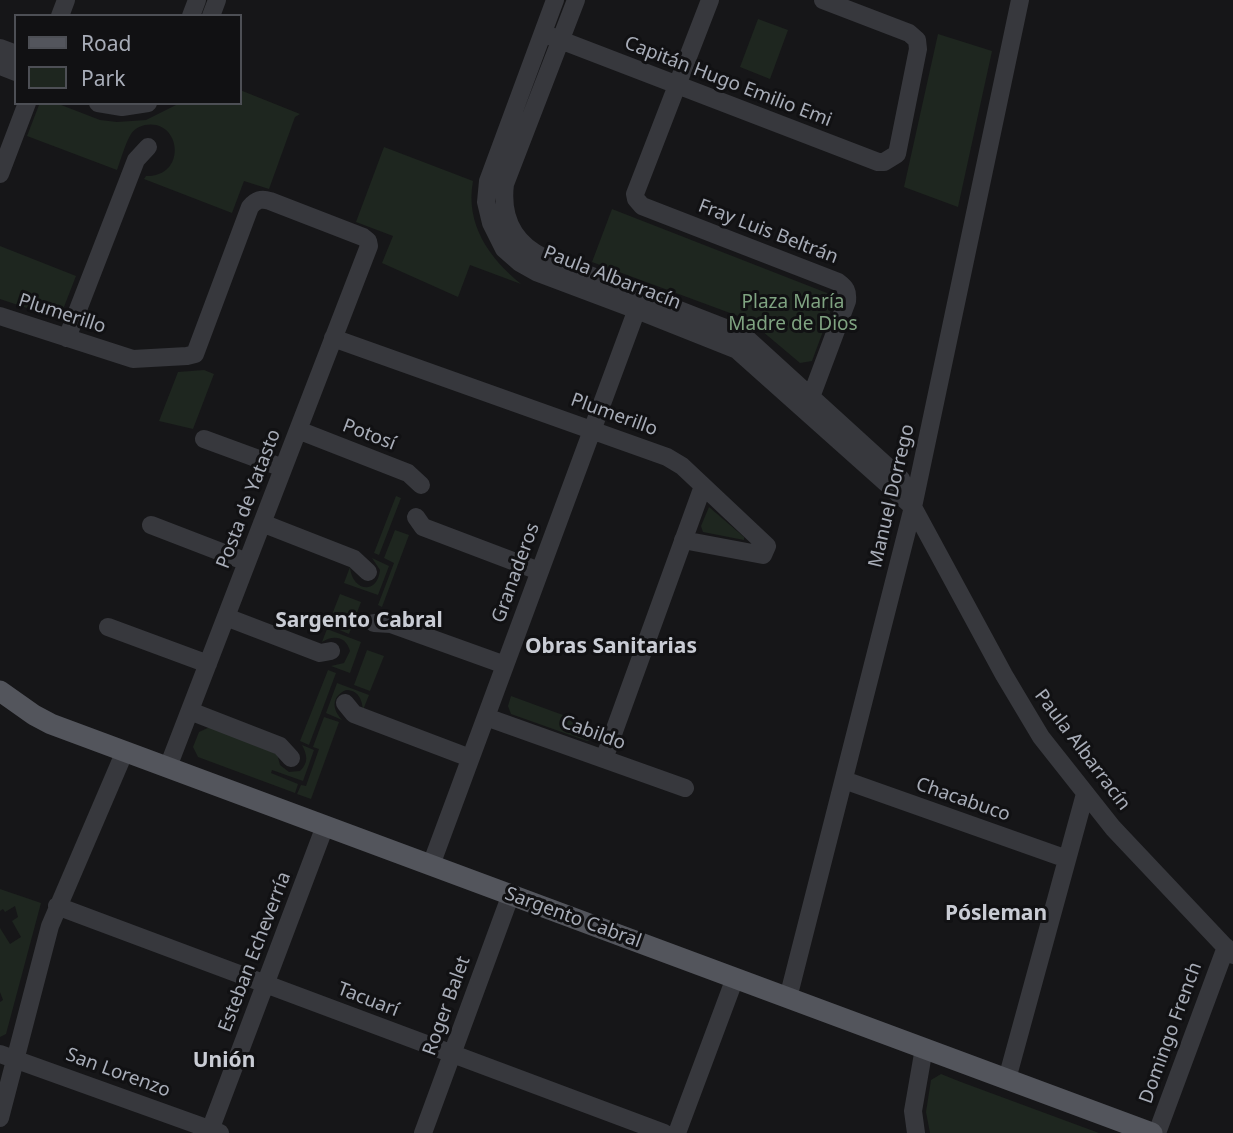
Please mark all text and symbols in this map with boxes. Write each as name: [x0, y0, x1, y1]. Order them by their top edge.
legend: [14, 14, 242, 105]
text: Road: [81, 29, 131, 57]
street label: Capitán Hugo Emilio Emi: [621, 32, 835, 132]
text: Park: [81, 64, 125, 92]
street label: Fray Luis Beltrán: [695, 195, 841, 269]
street label: Paula Albarracín: [540, 241, 684, 315]
street label: Plumerillo: [15, 289, 109, 339]
park label: Plaza María Madre de Dios: [728, 292, 858, 336]
street label: Plumerillo: [568, 389, 660, 441]
street label: Potosí: [339, 414, 399, 456]
street label: Manuel Dorrego: [864, 422, 920, 570]
street label: Posta de Yatasto: [212, 426, 286, 572]
street label: Granaderos: [487, 520, 545, 626]
district label: Sargento Cabral: [275, 608, 443, 634]
district label: Obras Sanitarias: [525, 634, 697, 660]
street label: Paula Albarracín: [1029, 685, 1135, 815]
street label: Cabildo: [557, 711, 629, 755]
street label: Chacabuco: [913, 773, 1013, 827]
street label: Esteban Echeverría: [214, 869, 296, 1035]
street label: Sargento Cabral: [502, 883, 644, 953]
district label: Pósleman: [945, 901, 1047, 927]
street label: Roger Balet: [419, 953, 475, 1059]
street label: Domingo French: [1135, 959, 1207, 1107]
street label: Tacuarí: [334, 978, 402, 1022]
street label: San Lorenzo: [63, 1044, 173, 1102]
district label: Unión: [193, 1048, 255, 1074]

